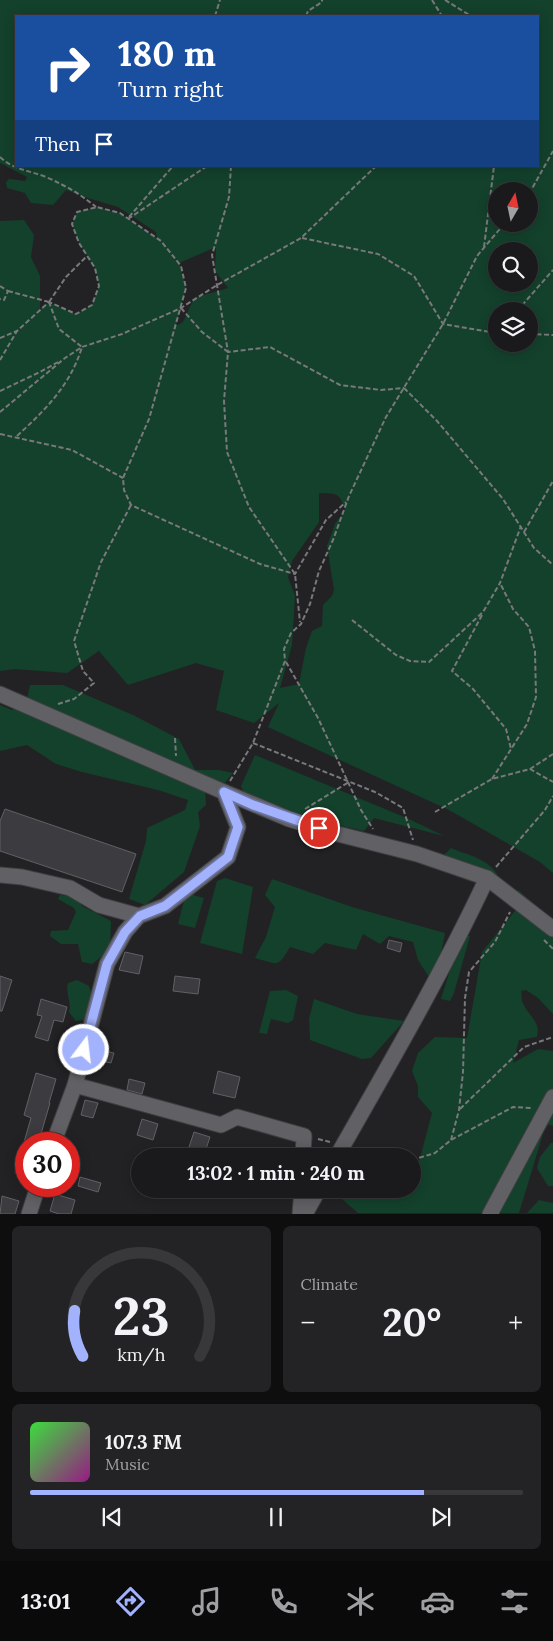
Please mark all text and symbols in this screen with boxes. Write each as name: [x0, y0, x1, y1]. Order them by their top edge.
text: 180 m: [118, 31, 216, 76]
icon: right: [35, 35, 100, 100]
text: Turn right: [118, 75, 223, 103]
icon: arrive: [90, 130, 118, 158]
text: Then: [35, 132, 80, 156]
north arrow: [488, 182, 538, 232]
map controls: [488, 182, 538, 352]
button: search: [488, 242, 538, 292]
button: layers: [488, 302, 538, 352]
pin: [298, 807, 340, 849]
icon: arrive: [305, 814, 333, 842]
position arrow: [57, 1023, 109, 1075]
speed limit sign: 30: [15, 1132, 80, 1197]
text: 13:02 · 1 min · 240 m: [187, 1161, 365, 1185]
text: Climate: [301, 1274, 358, 1294]
text: 23: [113, 1283, 170, 1349]
text: 20°: [382, 1298, 441, 1346]
text: −: [301, 1305, 315, 1341]
text: +: [508, 1305, 523, 1341]
text: km/h: [117, 1343, 166, 1366]
text: 107.3 FM: [105, 1430, 182, 1454]
text: Music: [105, 1454, 150, 1474]
icon: previous: [98, 1503, 126, 1531]
icon: pause: [262, 1503, 290, 1531]
icon: next: [427, 1503, 455, 1531]
icon: directions: [113, 1584, 148, 1619]
icon: music: [189, 1584, 224, 1619]
icon: phone: [266, 1584, 301, 1619]
icon: climate: [343, 1584, 378, 1619]
icon: car: [420, 1584, 455, 1619]
icon: filters: [497, 1584, 532, 1619]
text: 13:01: [21, 1587, 71, 1615]

